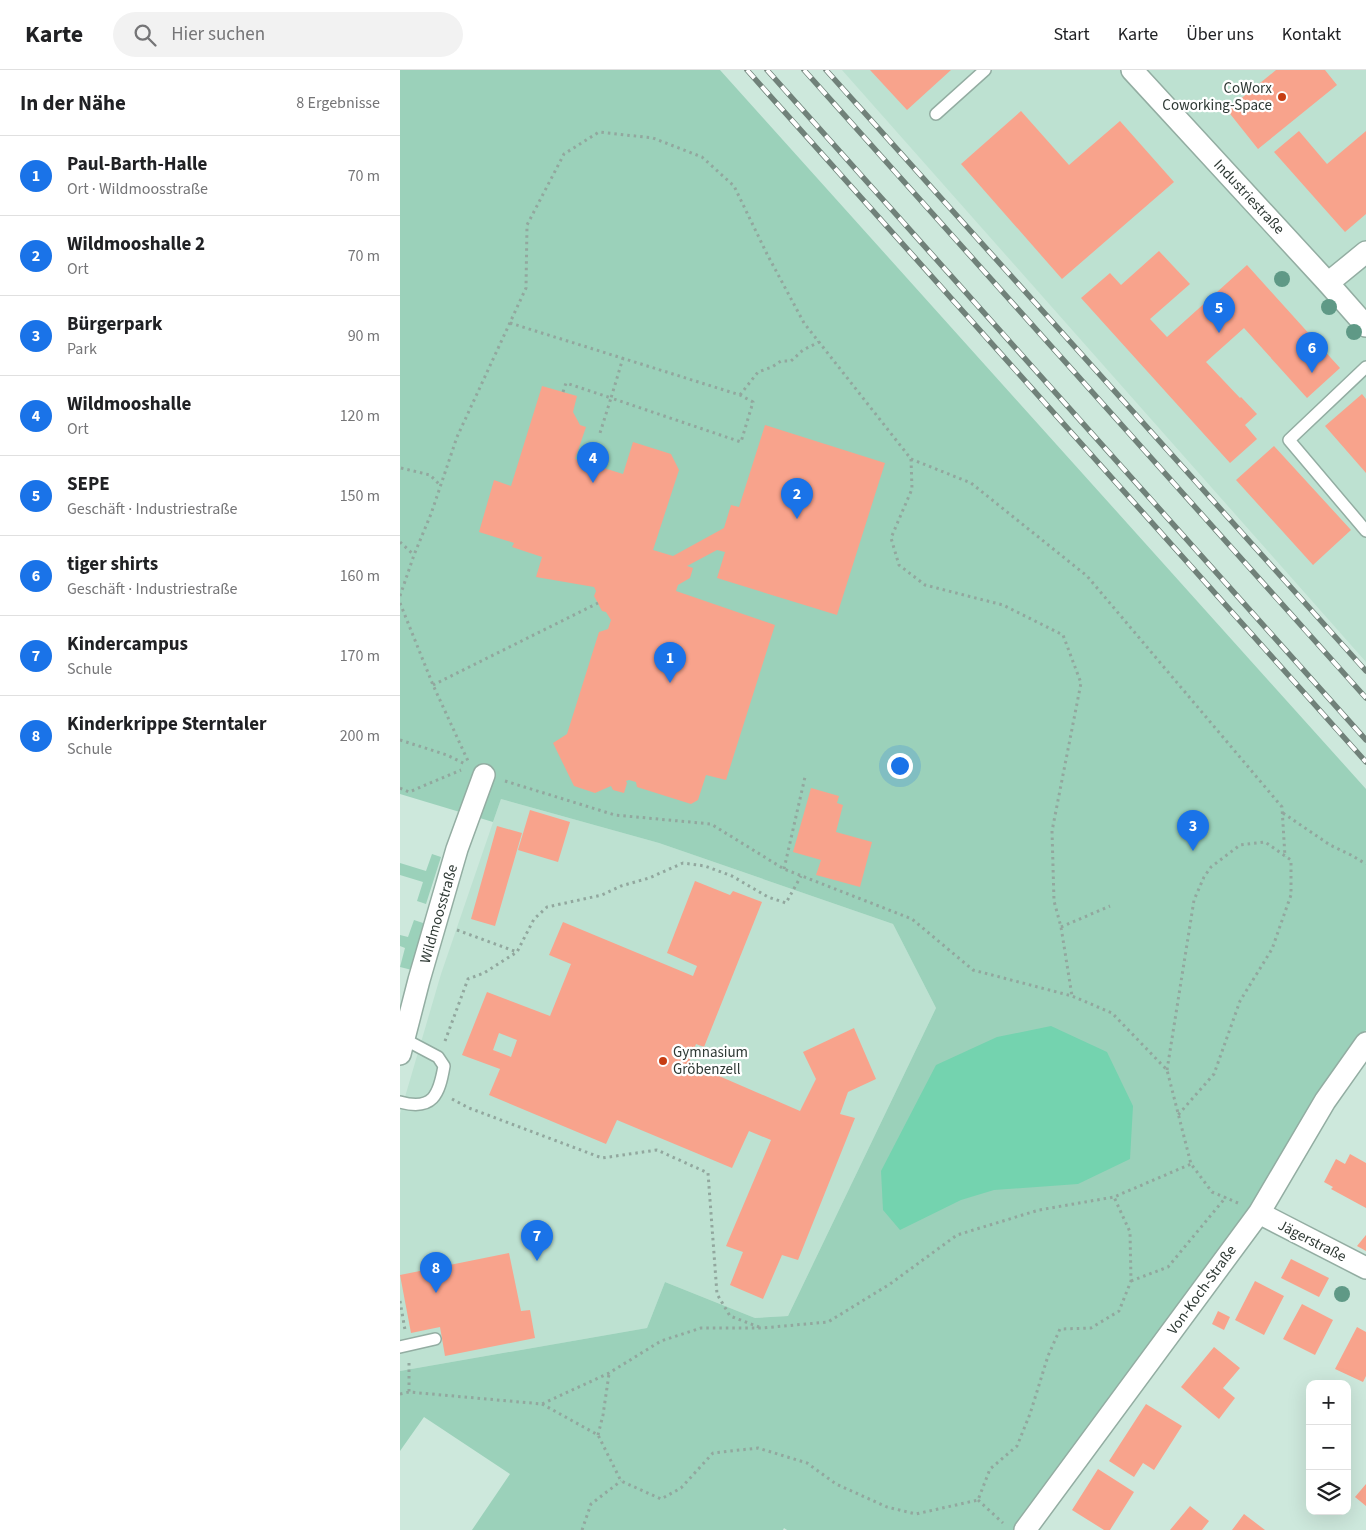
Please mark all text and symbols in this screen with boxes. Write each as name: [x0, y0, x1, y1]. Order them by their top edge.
search box: [113, 12, 463, 57]
text: Karte: [25, 17, 83, 52]
icon: search: [131, 21, 159, 49]
text: Hier suchen: [171, 21, 265, 48]
text: Start: [1053, 22, 1090, 47]
text: Karte: [1118, 22, 1158, 47]
text: Über uns: [1186, 22, 1254, 47]
text: Kontakt: [1282, 22, 1341, 47]
place label: CoWorx Coworking-Space: [1162, 78, 1272, 116]
text: In der Nähe: [20, 88, 126, 118]
marker: CoWorx Coworking-Space: [1276, 91, 1288, 103]
text: 8 Ergebnisse: [296, 92, 380, 114]
text: Paul-Barth-Halle: [67, 151, 207, 178]
street label: Industriestraße: [1209, 155, 1289, 239]
text: 1: [32, 165, 40, 187]
text: 70 m: [348, 165, 380, 187]
text: Ort · Wildmoosstraße: [67, 178, 208, 200]
text: Wildmooshalle 2: [67, 231, 205, 258]
text: 2: [32, 245, 40, 267]
text: 70 m: [348, 245, 380, 267]
text: Ort: [67, 258, 89, 280]
pin: 5: [1203, 292, 1235, 333]
text: Bürgerpark: [67, 311, 163, 338]
text: 3: [32, 325, 40, 347]
text: 90 m: [348, 325, 380, 347]
pin: 6: [1296, 332, 1328, 373]
text: Park: [67, 338, 97, 360]
text: Wildmooshalle: [67, 391, 191, 418]
text: 4: [32, 405, 40, 427]
text: 120 m: [340, 405, 380, 427]
text: Ort: [67, 418, 89, 440]
pin: 4: [577, 442, 609, 483]
text: SEPE: [67, 471, 110, 498]
pin: 2: [781, 478, 813, 519]
text: 5: [32, 485, 40, 507]
text: 150 m: [340, 485, 380, 507]
text: Geschäft · Industriestraße: [67, 498, 237, 520]
text: tiger shirts: [67, 551, 158, 578]
text: 6: [32, 565, 40, 587]
text: 160 m: [340, 565, 380, 587]
text: Geschäft · Industriestraße: [67, 578, 237, 600]
text: Kindercampus: [67, 631, 188, 658]
pin: 1: [654, 642, 686, 683]
text: 7: [32, 645, 40, 667]
text: 170 m: [340, 645, 380, 667]
text: Schule: [67, 658, 112, 680]
text: Kinderkrippe Sterntaler: [67, 711, 267, 738]
text: 8: [32, 725, 40, 747]
text: 200 m: [340, 725, 380, 747]
text: Schule: [67, 738, 112, 760]
your location: [887, 753, 913, 779]
pin: 3: [1177, 810, 1209, 851]
street label: Wildmoosstraße: [415, 862, 463, 966]
place label: Gymnasium Gröbenzell: [673, 1042, 748, 1080]
marker: Gymnasium Gröbenzell: [657, 1055, 669, 1067]
street label: Jägerstraße: [1274, 1215, 1350, 1267]
pin: 7: [521, 1220, 553, 1261]
street label: Von-Koch-Straße: [1162, 1241, 1242, 1339]
pin: 8: [420, 1252, 452, 1293]
map controls: [1306, 1380, 1351, 1515]
button: +: [1306, 1380, 1351, 1425]
button: −: [1306, 1425, 1351, 1470]
button: layers: [1306, 1470, 1351, 1515]

